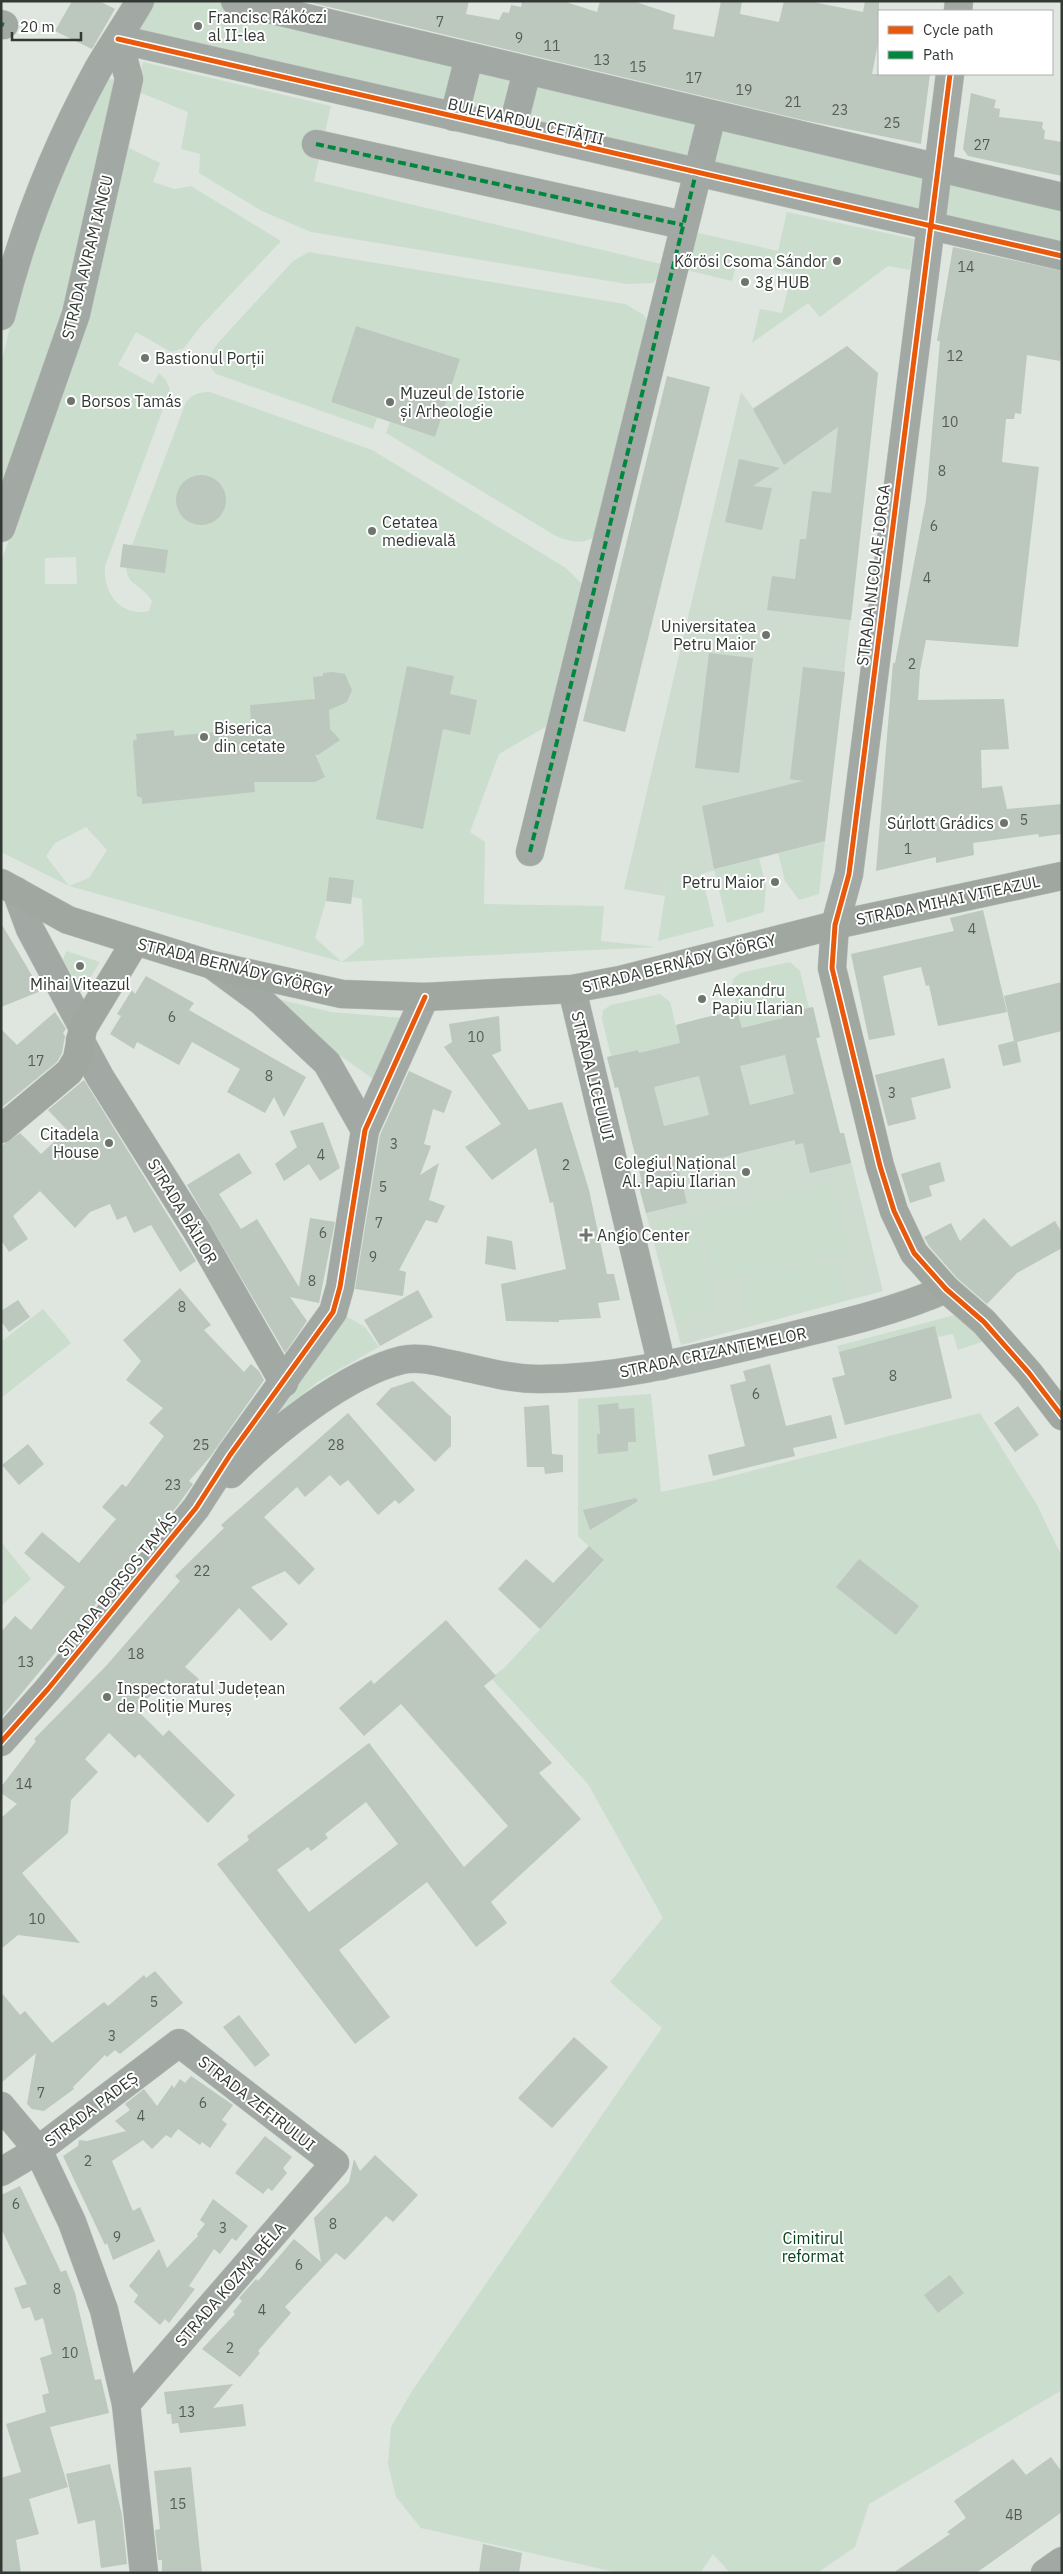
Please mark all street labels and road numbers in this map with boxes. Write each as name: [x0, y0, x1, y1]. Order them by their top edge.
street label: BULEVARDUL CETĂȚII: [446, 93, 606, 150]
street label: STRADA AVRAM IANCU: [57, 173, 117, 341]
street label: STRADA NICOLAE IORGA: [852, 483, 894, 667]
street label: STRADA MIHAI VITEAZUL: [854, 871, 1042, 929]
street label: STRADA BERNÁDY GYÖRGY: [580, 928, 779, 997]
street label: STRADA BERNÁDY GYÖRGY: [136, 932, 335, 1001]
street label: STRADA LICEULUI: [567, 1009, 619, 1143]
street label: STRADA BĂILOR: [144, 1155, 222, 1267]
street label: STRADA CRIZANTEMELOR: [618, 1322, 808, 1382]
street label: STRADA BORSOS TAMÁS: [52, 1507, 181, 1660]
street label: STRADA ZEFIRULUI: [195, 2051, 319, 2155]
street label: STRADA PADEȘ: [40, 2067, 142, 2151]
street label: STRADA KOZMA BÉLA: [170, 2217, 290, 2350]

